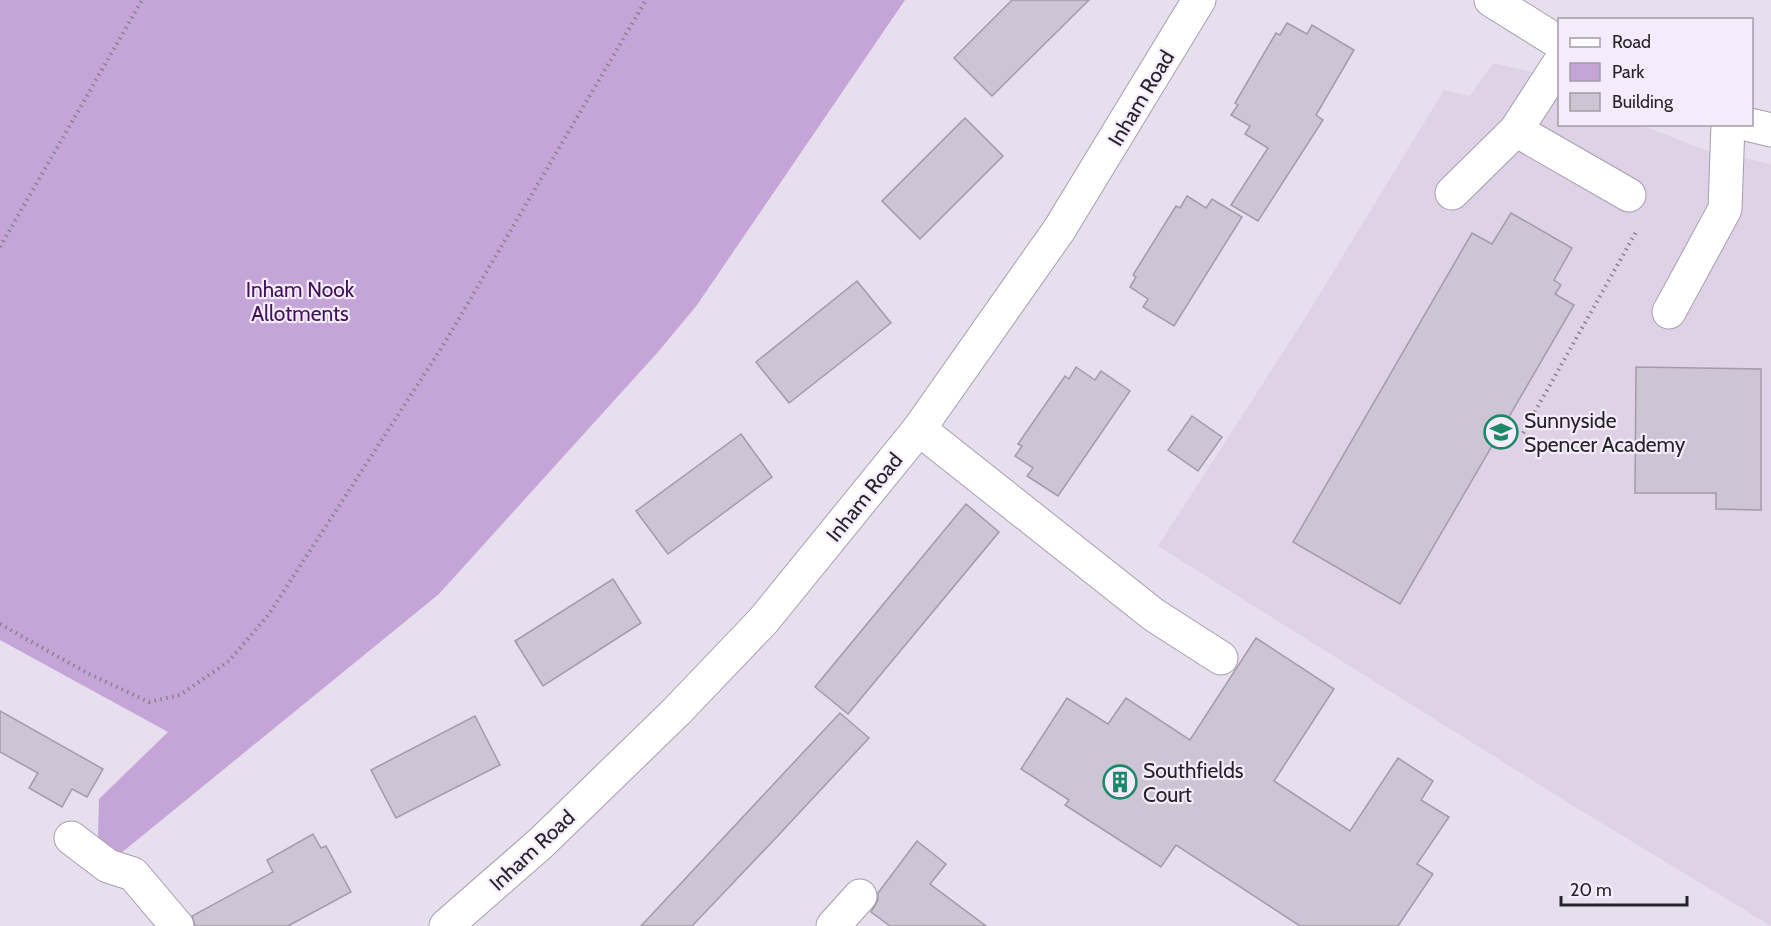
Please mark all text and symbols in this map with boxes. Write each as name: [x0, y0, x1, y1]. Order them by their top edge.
legend: [1558, 18, 1753, 126]
text: Road: [1612, 31, 1651, 53]
street label: Inham Road: [1103, 46, 1179, 150]
text: Park: [1612, 61, 1645, 83]
text: Building: [1612, 91, 1674, 113]
park label: Inham Nook Allotments: [246, 277, 355, 326]
place label: Sunnyside Spencer Academy: [1524, 408, 1686, 457]
school or university icon: Sunnyside Spencer Academy: [1483, 414, 1519, 450]
street label: Inham Road: [821, 448, 907, 546]
place label: Southfields Court: [1143, 758, 1244, 807]
building icon: Southfields Court: [1102, 764, 1138, 800]
street label: Inham Road: [484, 804, 580, 896]
scale bar: [1561, 869, 1687, 907]
text: 20 m: [1570, 879, 1612, 901]

